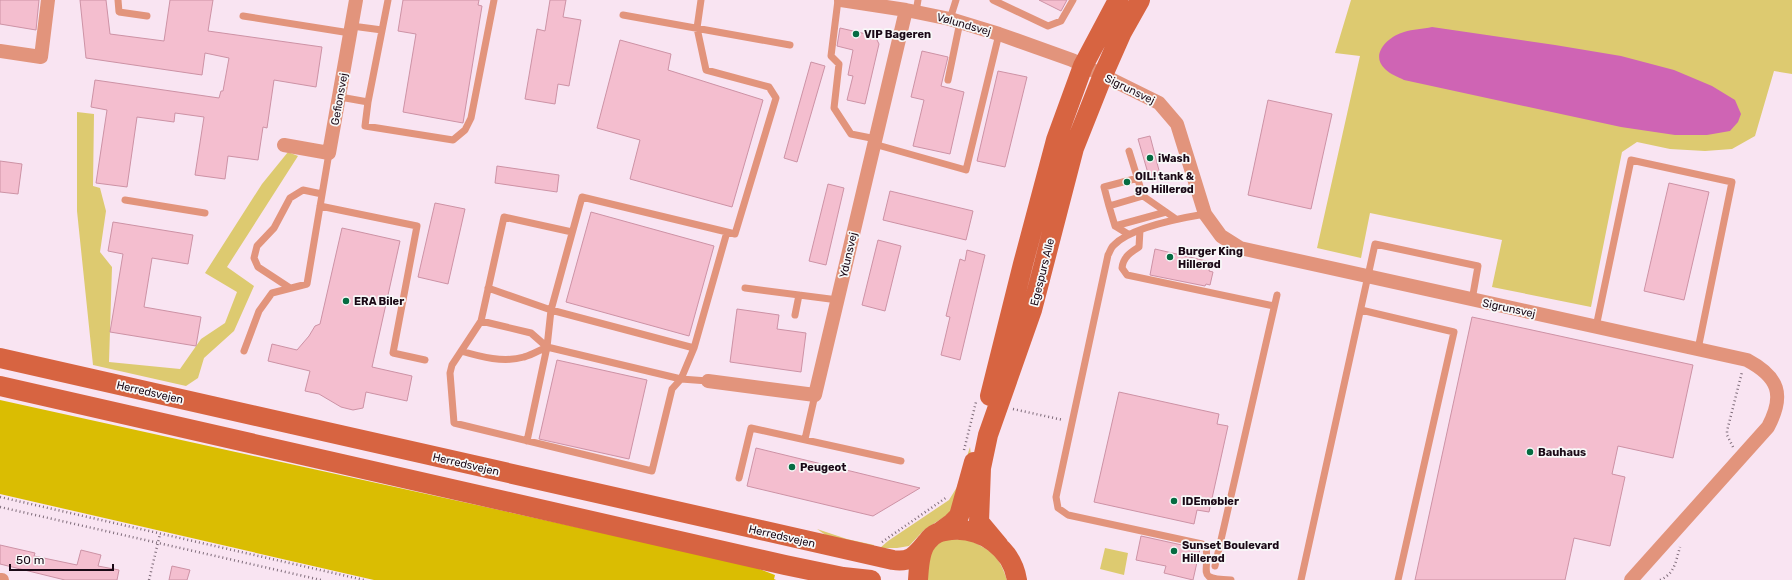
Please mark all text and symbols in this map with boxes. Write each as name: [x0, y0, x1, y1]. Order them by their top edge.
street label: Vølundsvej: [935, 11, 993, 38]
place label: VIP Bageren: [864, 28, 931, 41]
marker: VIP Bageren: [851, 29, 861, 39]
street label: Gefionsvej: [328, 72, 351, 126]
street label: Sigrunsvej: [1103, 72, 1157, 107]
place label: iWash: [1158, 152, 1190, 165]
marker: iWash: [1145, 153, 1155, 163]
place label: OIL! tank & go Hillerød: [1135, 170, 1194, 196]
marker: OIL! tank & go Hillerød: [1122, 177, 1132, 187]
street label: Ydunsvej: [837, 231, 860, 279]
street label: Egespurs Alle: [1028, 237, 1057, 307]
place label: Burger King Hillerød: [1178, 245, 1243, 271]
marker: Burger King Hillerød: [1165, 252, 1175, 262]
place label: ERA Biler: [354, 295, 404, 308]
marker: ERA Biler: [341, 296, 351, 306]
street label: Sigrunsvej: [1481, 297, 1537, 320]
street label: Herredsvejen: [115, 378, 185, 406]
place label: Bauhaus: [1538, 446, 1586, 459]
marker: Bauhaus: [1525, 447, 1535, 457]
street label: Herredsvejen: [431, 450, 501, 478]
place label: Peugeot: [800, 461, 846, 474]
marker: Peugeot: [787, 462, 797, 472]
place label: IDEmøbler: [1182, 495, 1239, 508]
marker: IDEmøbler: [1169, 496, 1179, 506]
street label: Herredsvejen: [747, 522, 817, 550]
place label: Sunset Boulevard Hillerød: [1182, 539, 1279, 565]
scale bar: [10, 546, 113, 572]
marker: Sunset Boulevard Hillerød: [1169, 546, 1179, 556]
text: 50 m: [16, 553, 44, 567]

